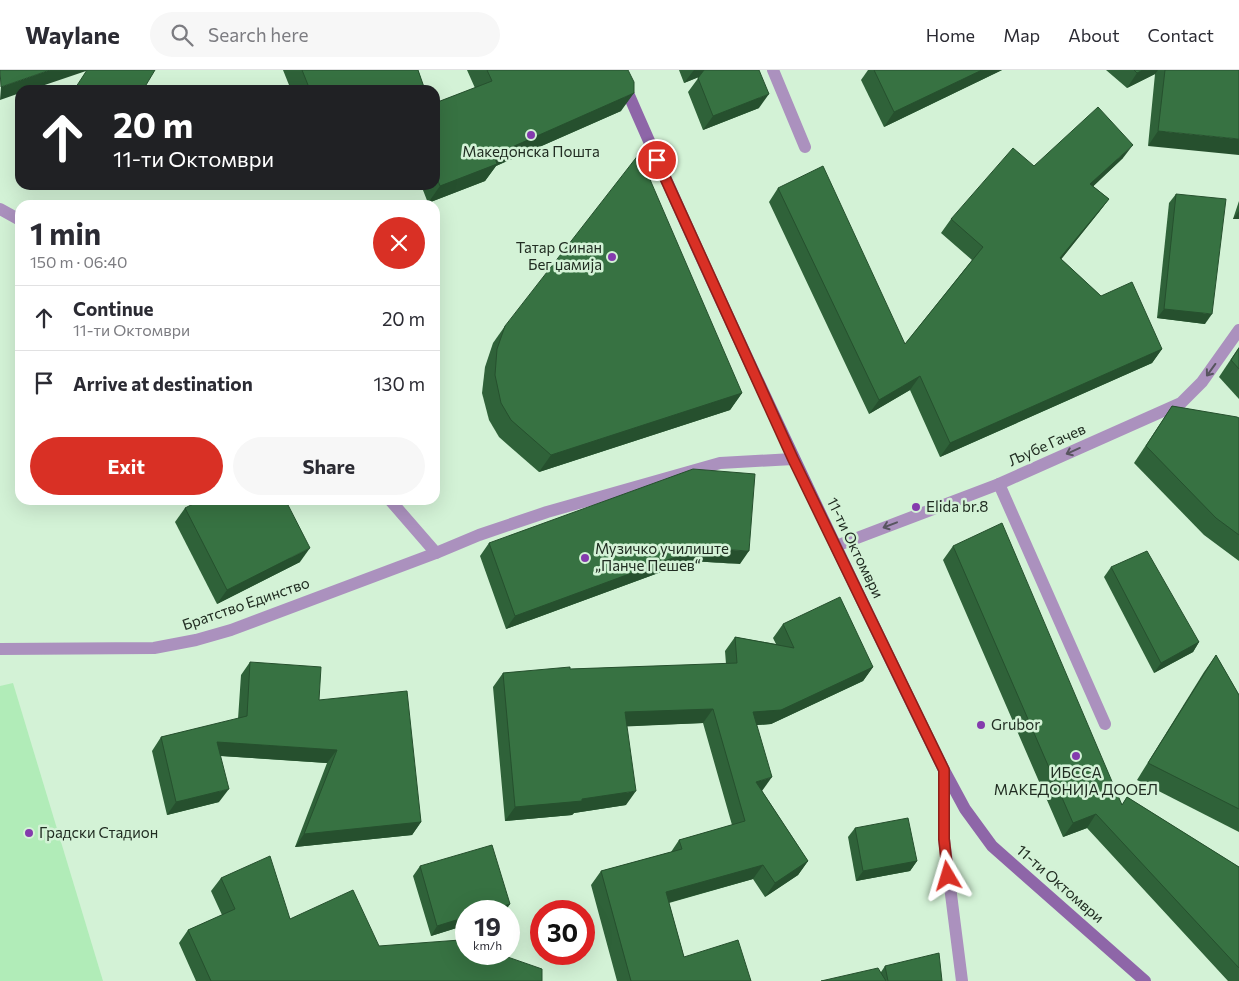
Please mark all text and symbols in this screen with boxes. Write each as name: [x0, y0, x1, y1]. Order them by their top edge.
search box: [150, 12, 500, 57]
text: Waylane: [25, 20, 120, 49]
icon: search: [168, 21, 196, 49]
text: Search here: [208, 23, 308, 46]
text: Home: [926, 24, 975, 46]
text: Map: [1003, 24, 1040, 46]
text: About: [1068, 24, 1120, 46]
text: Contact: [1148, 24, 1214, 46]
text: 20 m: [113, 102, 193, 145]
icon: ahead: [30, 105, 95, 170]
marker: Македонска Пошта: [525, 129, 537, 141]
pin: [636, 139, 678, 181]
place label: Македонска Пошта: [462, 142, 600, 160]
text: 11-ти Октомври: [113, 145, 274, 172]
icon: arrive: [643, 146, 671, 174]
text: 1 min: [30, 214, 101, 251]
button: close: [373, 217, 425, 269]
place label: Татар Синан Бег џамија: [516, 238, 602, 273]
marker: Татар Синан Бег џамија: [606, 251, 618, 263]
text: 150 m · 06:40: [30, 252, 127, 271]
text: Continue: [73, 297, 153, 320]
icon: ahead: [30, 304, 58, 332]
text: 20 m: [382, 307, 425, 330]
text: 11-ти Октомври: [73, 320, 190, 339]
one-way arrow: [1206, 363, 1216, 377]
icon: arrive: [30, 369, 58, 397]
text: Arrive at destination: [73, 372, 253, 395]
text: 130 m: [373, 372, 425, 395]
street label: Љубе Гачев: [1005, 419, 1088, 469]
button: Exit: [30, 437, 223, 495]
button: Share: [233, 437, 425, 495]
one-way arrow: [1066, 447, 1081, 457]
street label: 11-ти Октомври: [824, 494, 888, 601]
place label: Elida br.8: [926, 497, 988, 515]
marker: Elida br.8: [910, 501, 922, 513]
one-way arrow: [883, 521, 898, 530]
place label: Музичко училиште „Панче Пешев“: [595, 539, 729, 574]
marker: Музичко училиште „Панче Пешев“: [579, 552, 591, 564]
street label: Братство Единство: [180, 573, 312, 633]
place label: Grubor: [991, 715, 1040, 733]
marker: Grubor: [975, 719, 987, 731]
marker: ИБССА МАКЕДОНИЈА ДООЕЛ: [1070, 750, 1082, 762]
place label: ИБССА МАКЕДОНИЈА ДООЕЛ: [994, 763, 1158, 798]
place label: Градски Стадион: [39, 823, 158, 841]
marker: Градски Стадион: [23, 827, 35, 839]
street label: 11-ти Октомври: [1013, 840, 1108, 926]
position arrow: [921, 849, 973, 901]
speed limit sign: 30: [530, 900, 595, 965]
text: 19: [474, 911, 501, 941]
text: km/h: [473, 938, 502, 952]

